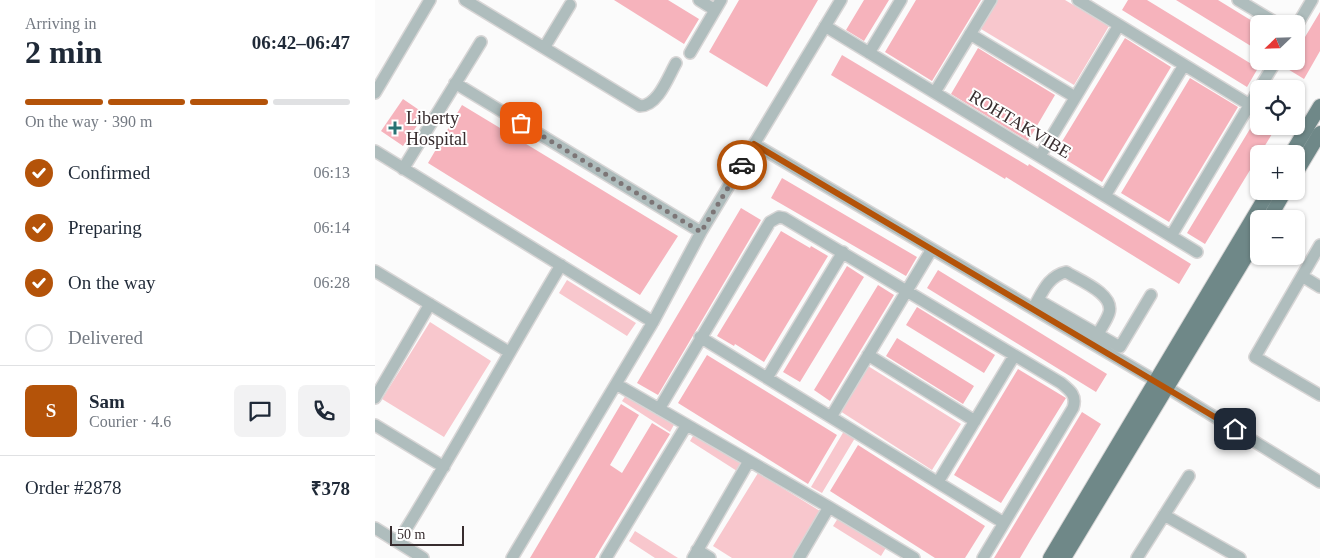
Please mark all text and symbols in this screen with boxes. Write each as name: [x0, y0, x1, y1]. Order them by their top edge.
text: Arriving in: [25, 15, 97, 32]
north arrow: [1250, 15, 1305, 70]
map controls: [1250, 15, 1305, 265]
text: 06:42–06:47: [252, 32, 350, 53]
text: 2 min: [25, 34, 102, 70]
button: locate: [1250, 80, 1305, 135]
street label: ROHTAKVIBE: [965, 86, 1075, 162]
pin: [500, 102, 542, 144]
place label: Liberty Hospital: [406, 108, 467, 149]
icon: bag: [507, 109, 535, 137]
text: On the way · 390 m: [25, 113, 153, 130]
marker: Liberty Hospital: [388, 121, 402, 135]
courier: [717, 140, 767, 190]
button: +: [1250, 145, 1305, 200]
icon: car: [728, 151, 756, 179]
icon: check: [25, 159, 53, 187]
text: Confirmed: [68, 162, 150, 183]
text: 06:13: [314, 164, 350, 181]
button: −: [1250, 210, 1305, 265]
icon: check: [25, 214, 53, 242]
text: Preparing: [68, 217, 142, 238]
text: 06:14: [314, 219, 350, 236]
icon: check: [25, 269, 53, 297]
text: On the way: [68, 272, 156, 293]
text: 06:28: [314, 274, 350, 291]
text: Delivered: [68, 327, 143, 348]
button: chat: [234, 385, 286, 437]
button: phone: [298, 385, 350, 437]
text: Sam: [89, 391, 125, 412]
text: S: [46, 400, 56, 421]
pin: [1214, 408, 1256, 450]
text: Courier · 4.6: [89, 413, 171, 430]
icon: home: [1221, 415, 1249, 443]
text: Order #2878: [25, 477, 122, 498]
text: ₹378: [311, 478, 350, 499]
scale bar: [390, 523, 464, 546]
text: 50 m: [397, 527, 425, 542]

